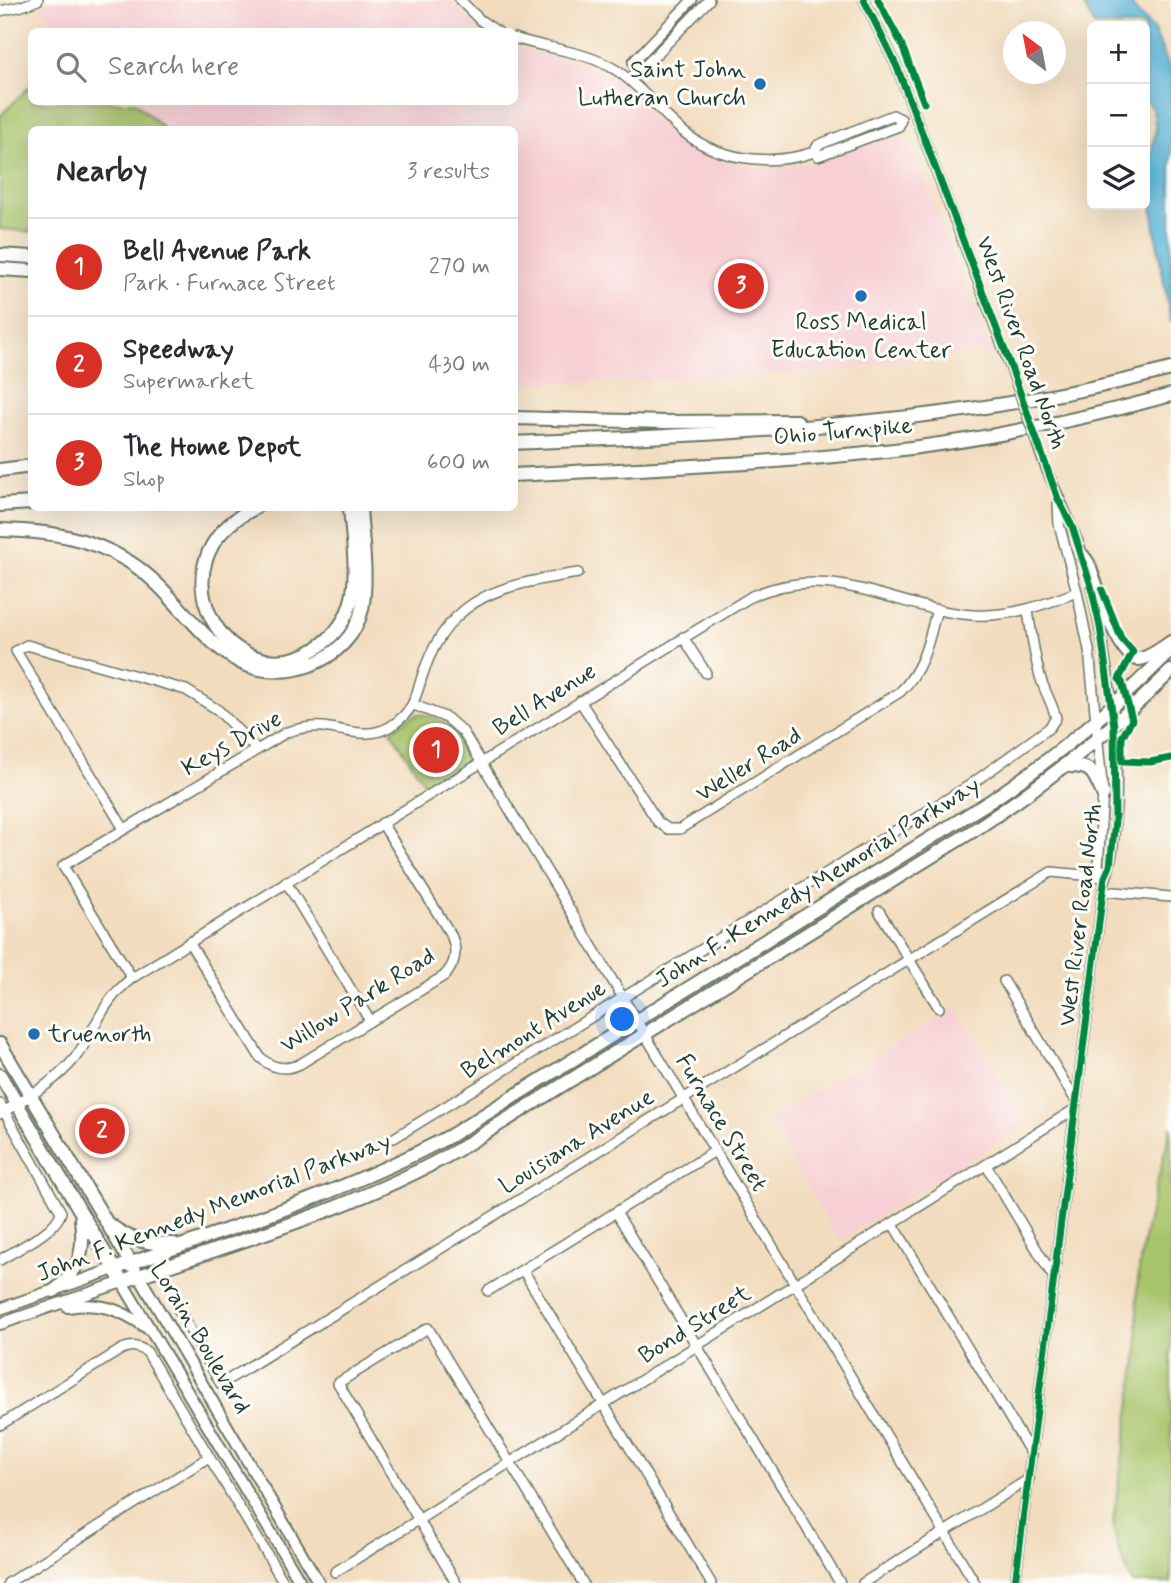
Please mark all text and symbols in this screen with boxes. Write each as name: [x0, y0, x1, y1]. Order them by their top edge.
north arrow: [1003, 21, 1066, 84]
map controls: [1087, 21, 1150, 210]
button: +: [1087, 21, 1150, 84]
search box: [28, 28, 518, 105]
icon: search: [52, 48, 90, 86]
text: Search here: [108, 50, 239, 84]
place label: Saint John Lutheran Church: [578, 55, 746, 114]
marker: Saint John Lutheran Church: [752, 76, 768, 92]
button: −: [1087, 84, 1150, 147]
button: layers: [1087, 147, 1150, 210]
text: Nearby: [56, 152, 147, 191]
text: 3 results: [407, 157, 490, 187]
street label: West River Road North: [968, 232, 1074, 454]
text: Bell Avenue Park: [123, 235, 311, 269]
text: 1: [74, 252, 84, 282]
text: 270 m: [429, 252, 490, 282]
pin: 3: [718, 260, 764, 312]
text: Park · Furnace Street: [123, 269, 336, 299]
marker: Ross Medical Education Center: [853, 288, 869, 304]
place label: Ross Medical Education Center: [771, 307, 951, 366]
text: Speedway: [123, 333, 234, 367]
text: 2: [73, 350, 85, 380]
text: 430 m: [429, 350, 490, 380]
text: Supermarket: [123, 367, 254, 397]
street label: Ohio Turnpike: [772, 410, 914, 454]
text: The Home Depot: [123, 431, 301, 465]
text: 3: [74, 448, 84, 478]
text: 600 m: [427, 448, 490, 478]
text: Shop: [123, 465, 165, 495]
street label: Bell Avenue: [487, 656, 603, 744]
street label: Keys Drive: [177, 704, 287, 784]
street label: Weller Road: [690, 720, 808, 810]
pin: 1: [413, 724, 459, 776]
street label: John F. Kennedy Memorial Parkway: [650, 770, 986, 996]
street label: West River Road North: [1052, 802, 1110, 1028]
street label: Willow Park Road: [275, 941, 441, 1061]
street label: Belmont Avenue: [456, 973, 612, 1087]
your location: [605, 1002, 639, 1036]
place label: truenorth: [47, 1019, 151, 1050]
marker: truenorth: [26, 1026, 42, 1042]
street label: Furnace Street: [668, 1048, 774, 1198]
street label: Louisiana Avenue: [494, 1082, 660, 1202]
pin: 2: [79, 1105, 125, 1157]
street label: John F. Kennedy Memorial Parkway: [33, 1126, 395, 1290]
street label: Lorain Boulevard: [142, 1256, 258, 1420]
street label: Bond Street: [633, 1278, 757, 1372]

